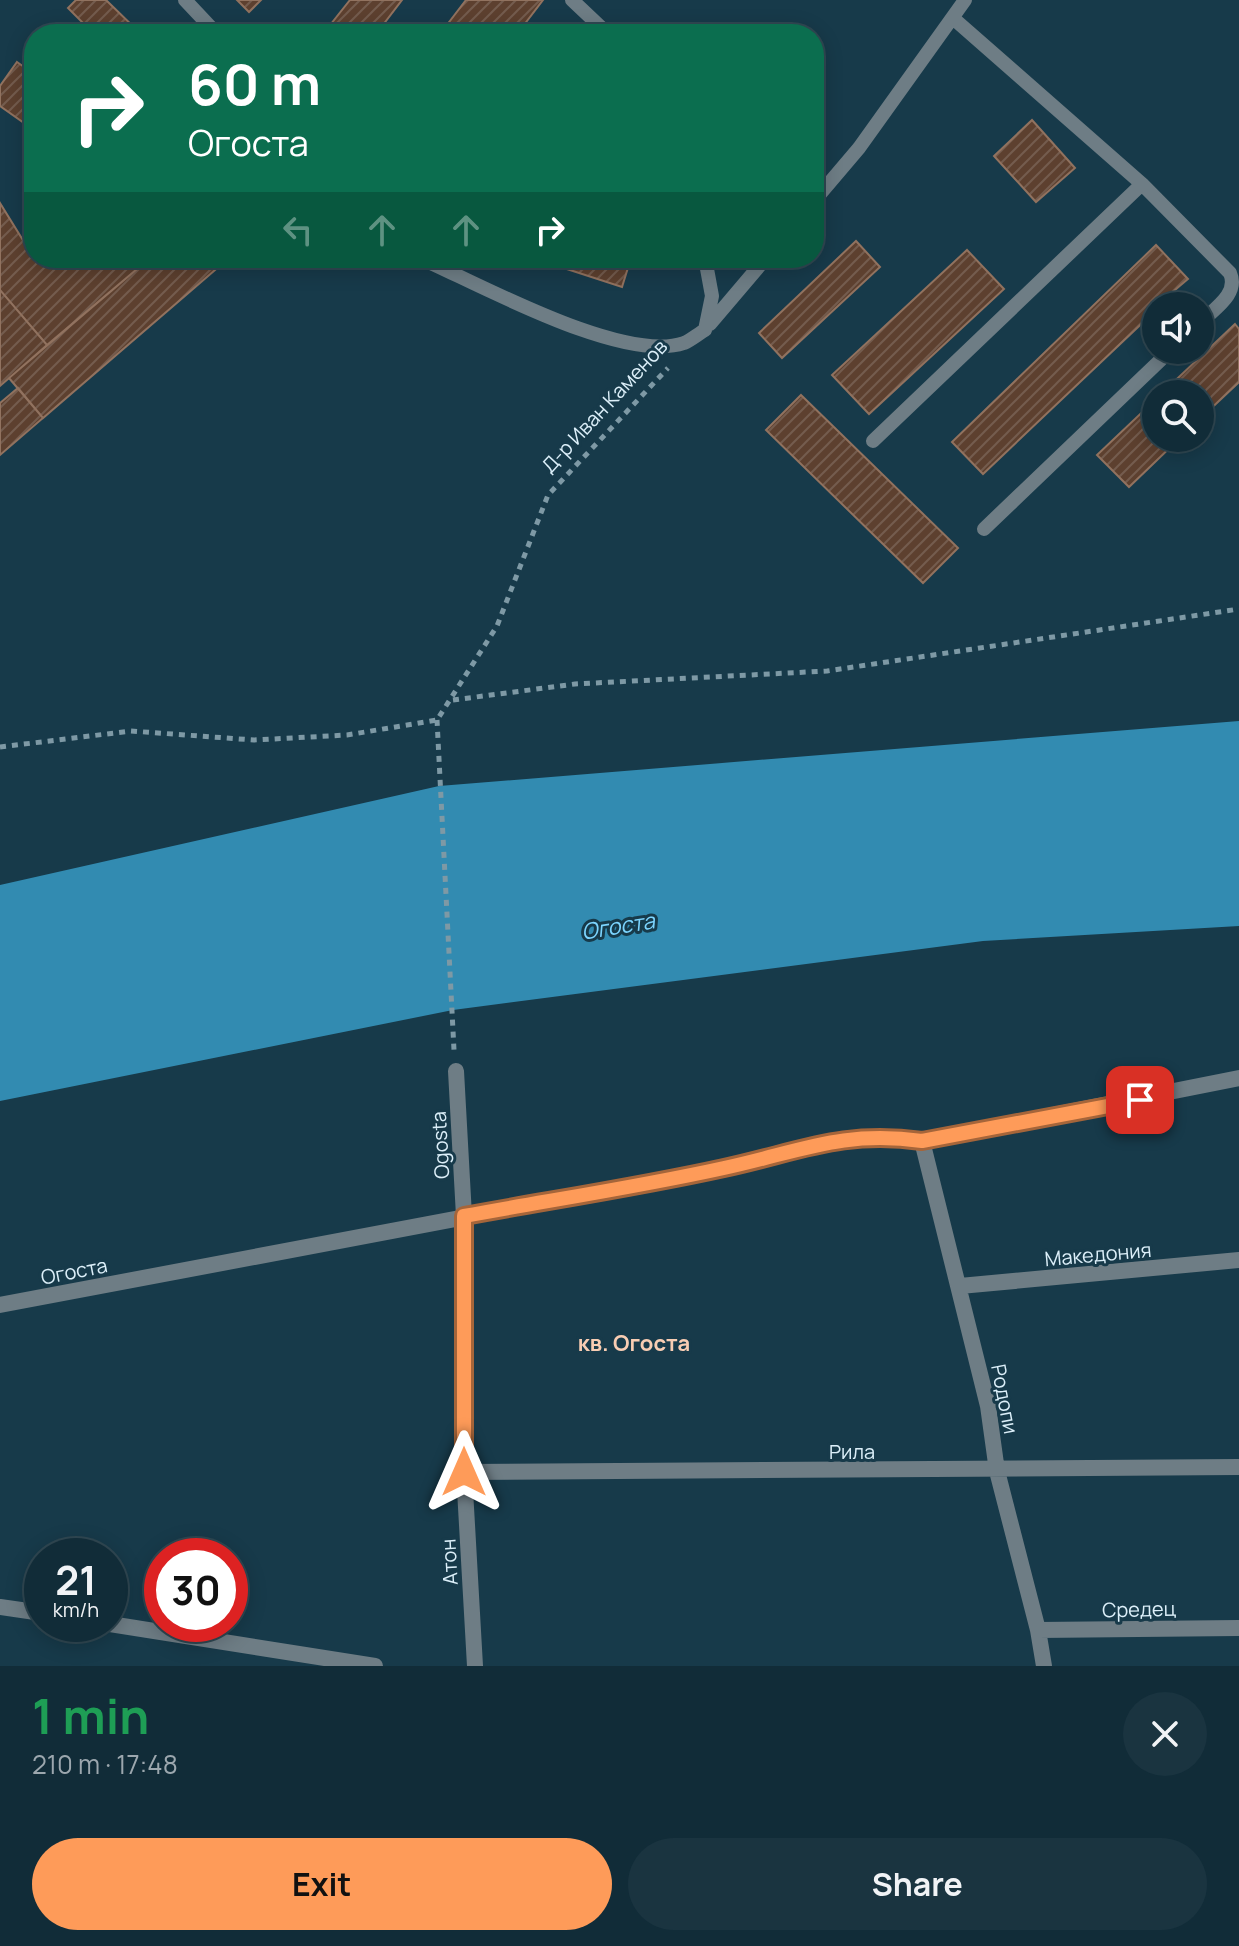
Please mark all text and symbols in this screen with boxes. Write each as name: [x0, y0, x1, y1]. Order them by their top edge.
text: 60 m: [188, 45, 321, 122]
icon: right: [56, 56, 160, 160]
text: Огоста: [188, 118, 309, 167]
icon: left: [276, 208, 320, 252]
icon: ahead: [360, 208, 404, 252]
icon: ahead: [444, 208, 488, 252]
icon: right: [528, 208, 572, 252]
map controls: [1142, 292, 1214, 452]
button: sound: [1142, 292, 1214, 364]
street label: Д-р Иван Каменов: [535, 333, 673, 479]
button: search: [1142, 380, 1214, 452]
water label: Огоста: [579, 905, 659, 947]
pin: [1106, 1066, 1174, 1134]
icon: arrive: [1118, 1078, 1162, 1122]
street label: Ogosta: [425, 1111, 455, 1179]
street label: Македония: [1043, 1236, 1153, 1272]
street label: Огоста: [39, 1251, 109, 1291]
district label: кв. Огоста: [578, 1328, 690, 1358]
street label: Родопи: [985, 1362, 1025, 1436]
position arrow: [422, 1430, 506, 1514]
street label: Рила: [829, 1438, 875, 1465]
speed limit sign: 30: [144, 1538, 248, 1642]
street label: Атон: [434, 1538, 464, 1586]
text: 21: [55, 1552, 97, 1607]
street label: Средец: [1102, 1595, 1177, 1623]
text: km/h: [53, 1596, 99, 1623]
text: 1 min: [32, 1683, 149, 1748]
button: close: [1123, 1692, 1207, 1776]
text: 210 m · 17:48: [32, 1746, 178, 1782]
button: Exit: [32, 1838, 612, 1930]
button: Share: [628, 1838, 1207, 1930]

